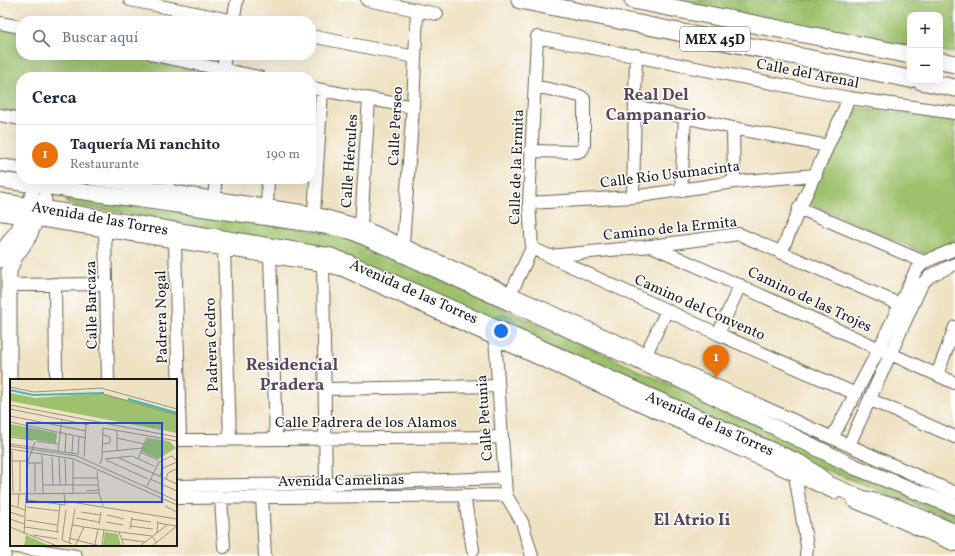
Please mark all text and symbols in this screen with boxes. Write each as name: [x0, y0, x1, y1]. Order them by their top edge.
map controls: [907, 12, 943, 84]
button: +: [907, 12, 943, 48]
search box: [16, 16, 316, 60]
icon: search: [30, 27, 52, 49]
road number: MEX 45D: [680, 27, 750, 51]
text: Buscar aquí: [62, 28, 138, 49]
button: −: [907, 48, 943, 84]
street label: Calle del Arenal: [755, 54, 861, 95]
district label: Real Del Campanario: [606, 84, 707, 127]
street label: Calle Perseo: [384, 86, 409, 166]
text: Cerca: [32, 87, 77, 110]
street label: Calle de la Ermita: [505, 109, 530, 225]
street label: Calle Hércules: [337, 113, 364, 209]
text: Taquería Mi ranchito: [70, 135, 220, 156]
text: 1: [42, 146, 48, 164]
text: 190 m: [266, 146, 300, 164]
text: Restaurante: [70, 156, 139, 174]
street label: Calle Río Usumacinta: [599, 156, 741, 194]
street label: Avenida de las Torres: [30, 197, 170, 242]
street label: Camino de la Ermita: [602, 212, 738, 247]
street label: Avenida de las Torres: [346, 255, 481, 330]
street label: Calle Barcaza: [81, 260, 104, 349]
street label: Camino de las Trojes: [744, 262, 875, 338]
street label: Padrera Nogal: [151, 270, 174, 364]
street label: Camino del Convento: [631, 270, 768, 347]
street label: Padrera Cedro: [200, 297, 225, 393]
your location: [491, 321, 511, 341]
pin: 1: [703, 345, 729, 378]
district label: Residencial Pradera: [246, 354, 339, 397]
street label: Calle Petunia: [472, 374, 499, 462]
inset map: [10, 379, 177, 546]
street label: Avenida de las Torres: [642, 387, 777, 462]
street label: Calle Padrera de los Alamos: [275, 413, 457, 434]
street label: Avenida Camelinas: [278, 470, 404, 493]
district label: El Atrio Ii: [653, 509, 731, 532]

